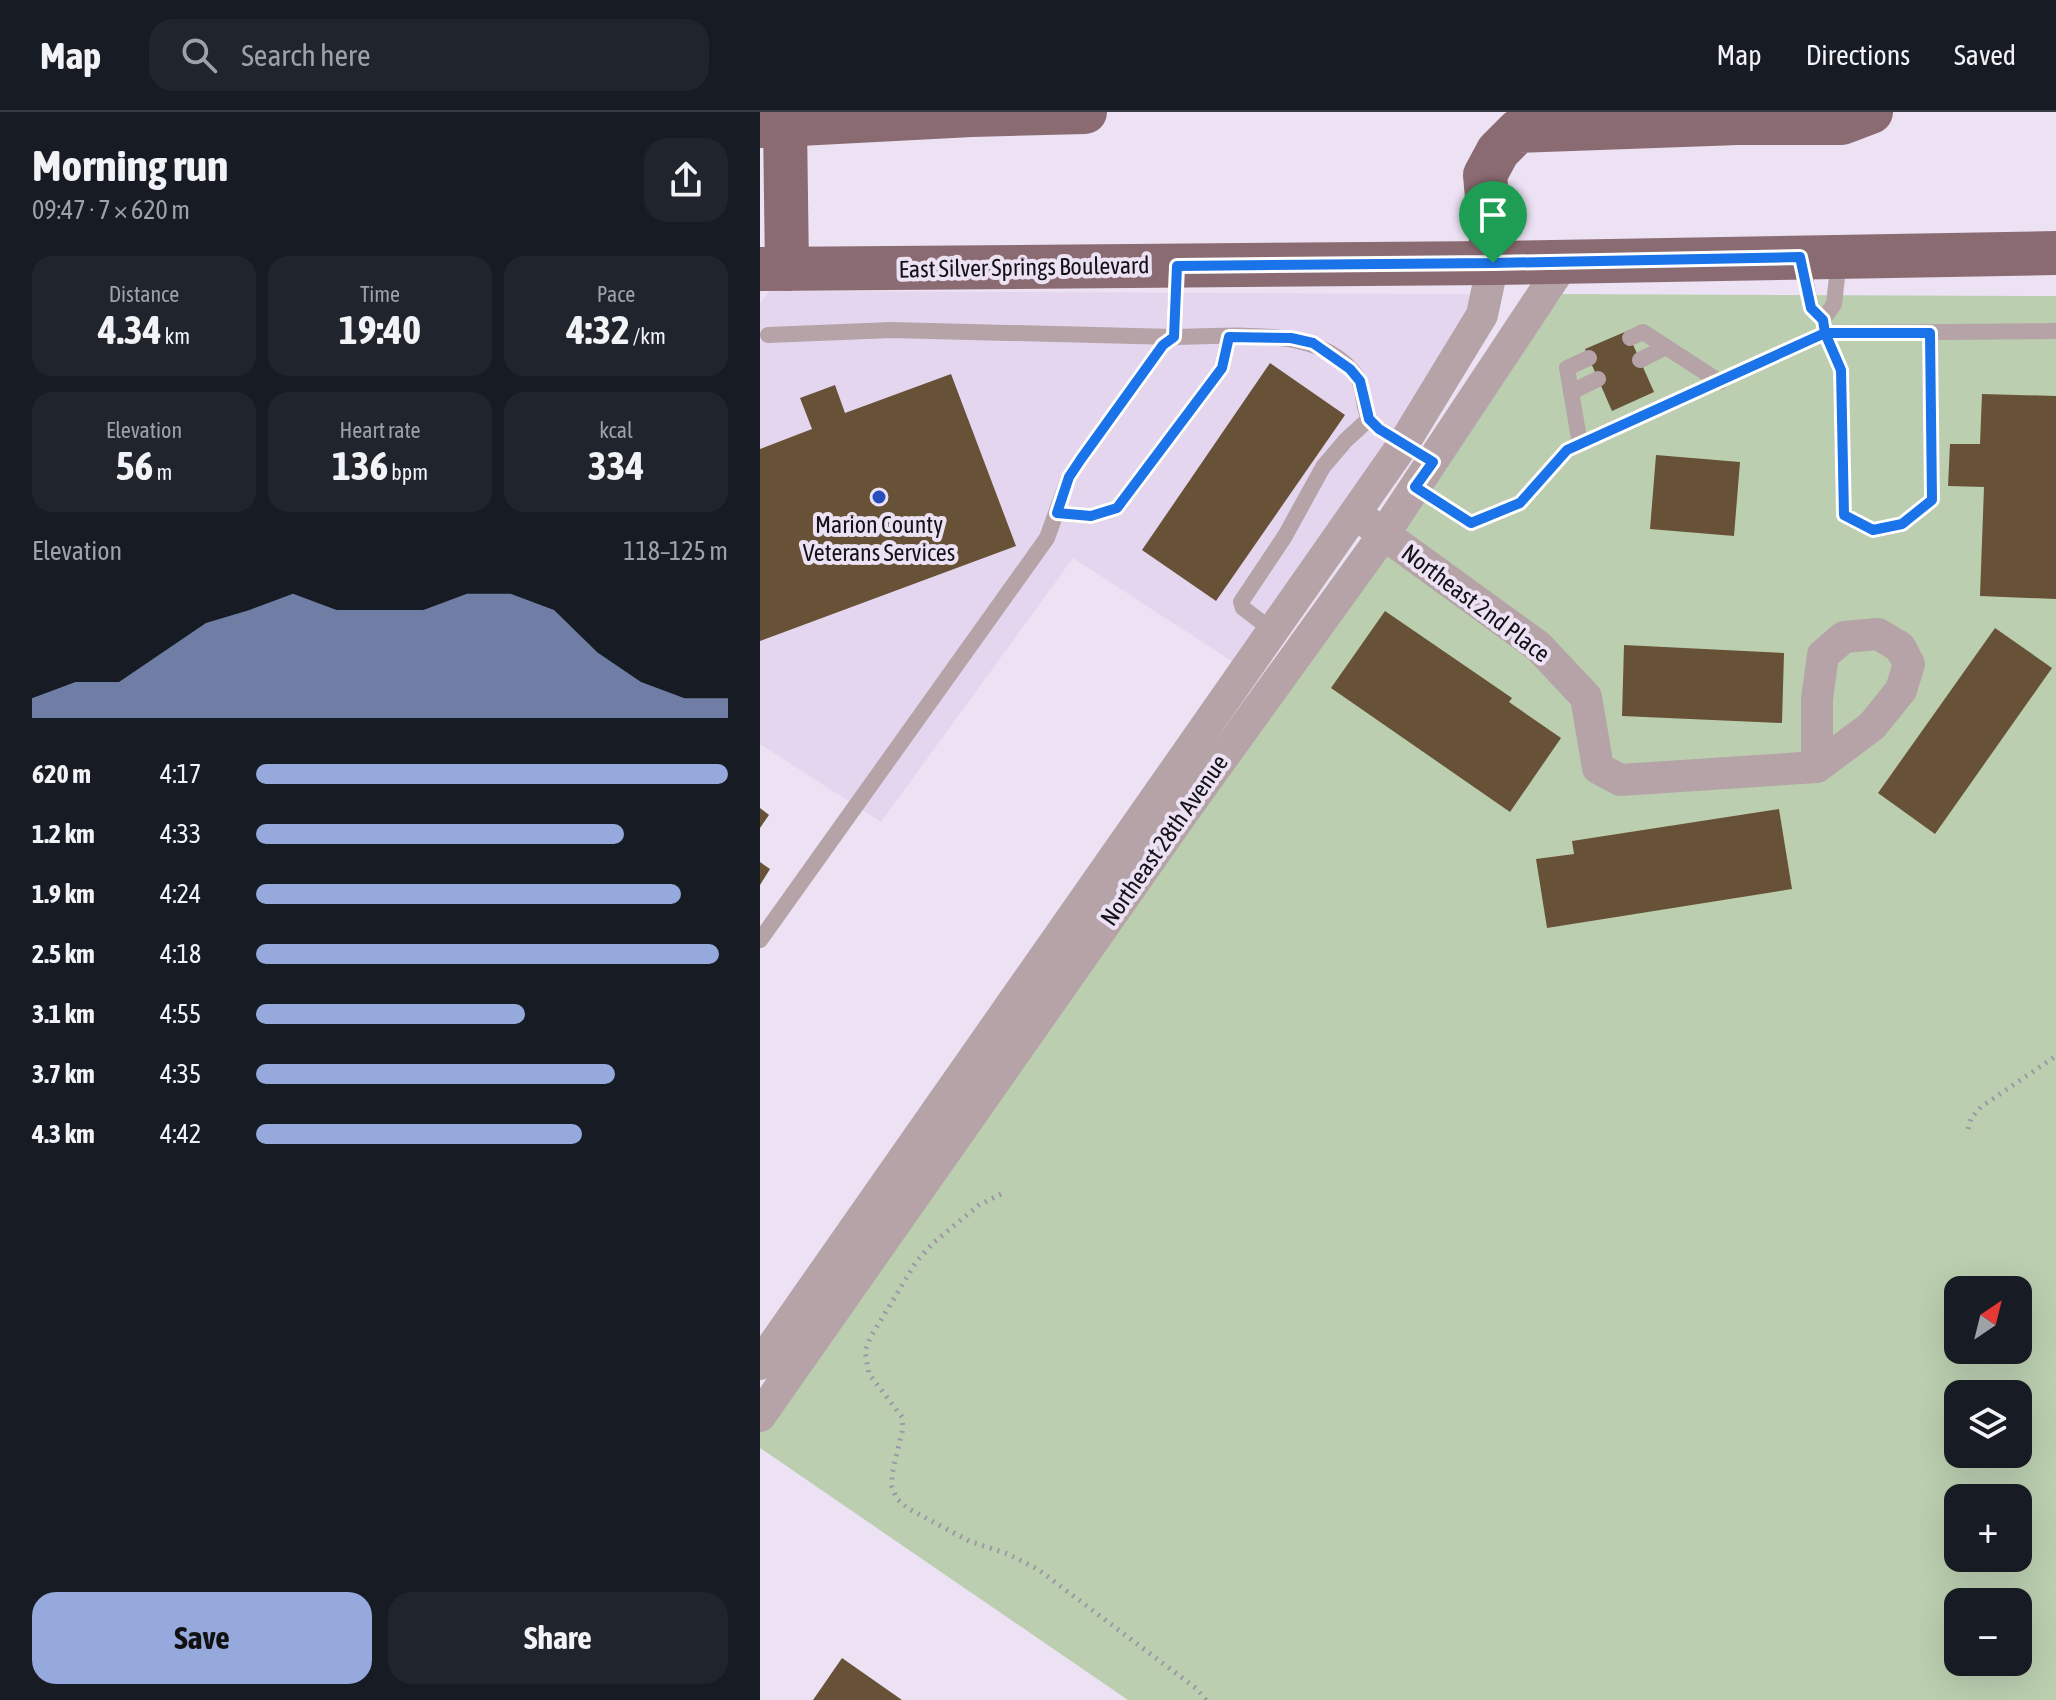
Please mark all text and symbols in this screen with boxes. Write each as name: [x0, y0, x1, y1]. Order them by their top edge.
search box: [149, 19, 709, 91]
icon: search: [177, 33, 221, 77]
text: Map: [40, 34, 101, 77]
text: Search here: [241, 38, 371, 72]
text: Map: [1717, 39, 1762, 71]
text: Directions: [1806, 39, 1910, 71]
text: Saved: [1954, 39, 2016, 71]
button: share: [644, 138, 728, 222]
text: Morning run: [32, 140, 228, 190]
pin: [1459, 181, 1527, 263]
icon: arrive: [1471, 193, 1515, 237]
text: 09:47 · 7 × 620 m: [32, 195, 190, 225]
street label: East Silver Springs Boulevard: [898, 251, 1150, 283]
text: Distance: [109, 281, 179, 307]
text: Time: [360, 281, 400, 307]
text: Pace: [597, 281, 635, 307]
text: 4.34: [98, 307, 161, 352]
text: 19:40: [339, 307, 421, 352]
text: 4:32: [566, 307, 630, 352]
text: km: [161, 323, 190, 349]
text: /km: [630, 323, 666, 349]
text: Elevation: [106, 417, 182, 443]
text: Heart rate: [339, 417, 421, 443]
text: kcal: [599, 417, 633, 443]
text: 56: [116, 443, 153, 488]
text: 136: [332, 443, 388, 488]
text: 334: [588, 443, 644, 488]
text: m: [153, 459, 172, 485]
text: bpm: [388, 459, 428, 485]
marker: Marion County Veterans Services: [870, 488, 888, 506]
place label: Marion County Veterans Services: [803, 511, 955, 566]
text: Elevation: [32, 536, 122, 566]
text: 118–125 m: [623, 536, 728, 566]
street label: Northeast 2nd Place: [1397, 539, 1555, 667]
street label: Northeast 28th Avenue: [1095, 749, 1233, 931]
text: 620 m: [32, 759, 91, 789]
text: 4:17: [160, 759, 201, 789]
text: 1.2 km: [32, 819, 95, 849]
text: 4:33: [160, 819, 201, 849]
text: 1.9 km: [32, 879, 95, 909]
text: 4:24: [160, 879, 201, 909]
text: 2.5 km: [32, 939, 95, 969]
text: 4:18: [160, 939, 201, 969]
text: 3.1 km: [32, 999, 95, 1029]
text: 4:55: [160, 999, 201, 1029]
text: 3.7 km: [32, 1059, 95, 1089]
text: 4:35: [160, 1059, 201, 1089]
text: 4.3 km: [32, 1119, 95, 1149]
text: 4:42: [160, 1119, 201, 1149]
north arrow: [1944, 1276, 2032, 1364]
map controls: [1944, 1276, 2032, 1676]
button: layers: [1944, 1380, 2032, 1468]
button: +: [1944, 1484, 2032, 1572]
button: −: [1944, 1588, 2032, 1676]
button: Save: [32, 1592, 372, 1684]
button: Share: [388, 1592, 728, 1684]

